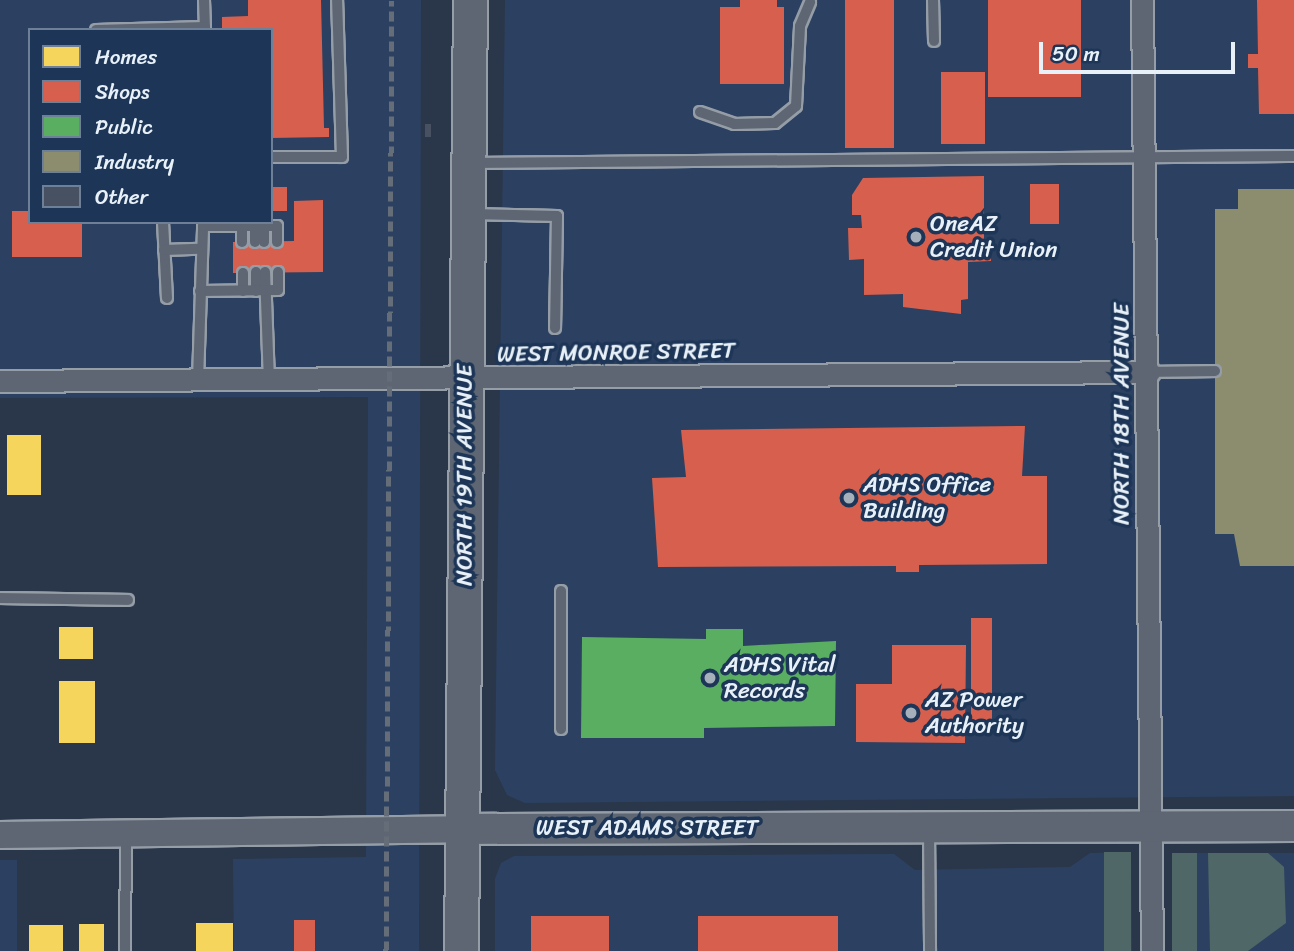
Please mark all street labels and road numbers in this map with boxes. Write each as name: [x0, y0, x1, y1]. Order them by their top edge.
street label: NORTH 18TH AVENUE: [1108, 303, 1136, 525]
street label: WEST MONROE STREET: [497, 337, 735, 369]
street label: NORTH 19TH AVENUE: [451, 364, 479, 586]
street label: WEST ADAMS STREET: [536, 814, 758, 842]

